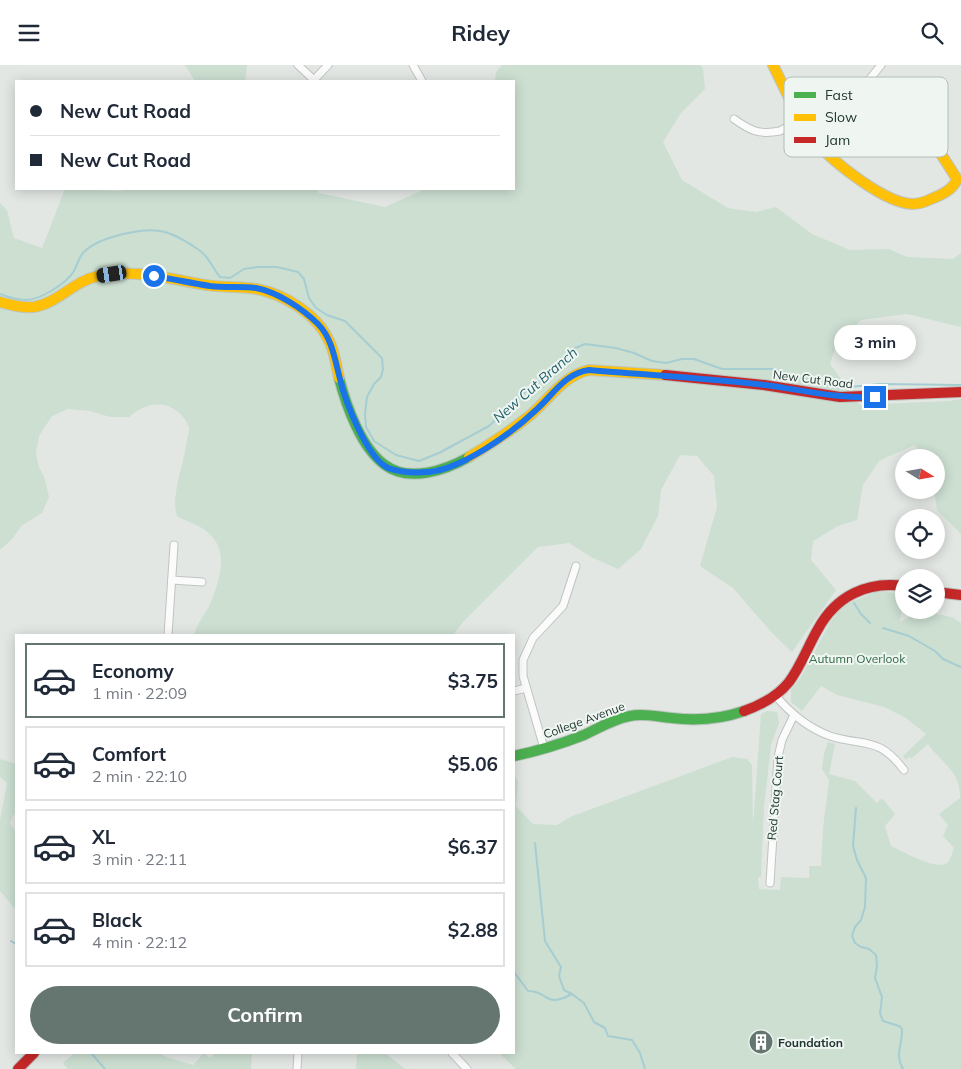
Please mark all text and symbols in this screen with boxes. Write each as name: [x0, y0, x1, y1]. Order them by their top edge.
icon: menu: [15, 19, 43, 47]
text: Ridey: [451, 19, 510, 47]
icon: search: [918, 19, 946, 47]
legend: [784, 77, 948, 157]
text: Fast: [825, 86, 853, 104]
text: New Cut Road: [60, 99, 191, 123]
text: Slow: [825, 108, 857, 126]
text: Jam: [825, 131, 850, 149]
text: New Cut Road: [60, 148, 191, 172]
car: [96, 264, 127, 284]
route start: [143, 265, 165, 287]
callout: 3 min: [834, 325, 916, 359]
text: 3 min: [854, 332, 896, 352]
water label: New Cut Branch: [489, 343, 581, 427]
street label: New Cut Road: [772, 367, 854, 391]
route end: [864, 386, 886, 408]
north arrow: [895, 449, 945, 499]
map controls: [895, 449, 945, 619]
button: locate: [895, 509, 945, 559]
button: layers: [895, 569, 945, 619]
park label: Autumn Overlook: [809, 651, 906, 666]
icon: car: [32, 658, 77, 703]
text: Economy: [92, 659, 174, 683]
text: $3.75: [448, 669, 498, 693]
text: 1 min · 22:09: [92, 683, 187, 703]
street label: College Avenue: [541, 698, 627, 742]
icon: car: [32, 741, 77, 786]
text: Comfort: [92, 742, 166, 766]
text: $5.06: [448, 752, 498, 776]
street label: Red Stag Court: [764, 755, 786, 841]
text: 2 min · 22:10: [92, 766, 187, 786]
icon: car: [32, 824, 77, 869]
text: XL: [92, 825, 115, 849]
text: $6.37: [448, 835, 498, 859]
text: 3 min · 22:11: [92, 849, 187, 869]
icon: car: [32, 907, 77, 952]
text: Black: [92, 908, 142, 932]
text: $2.88: [448, 918, 498, 942]
text: 4 min · 22:12: [92, 932, 187, 952]
button: Confirm: [30, 986, 500, 1044]
building icon: Foundation: [748, 1029, 774, 1055]
place label: Foundation: [778, 1035, 843, 1050]

